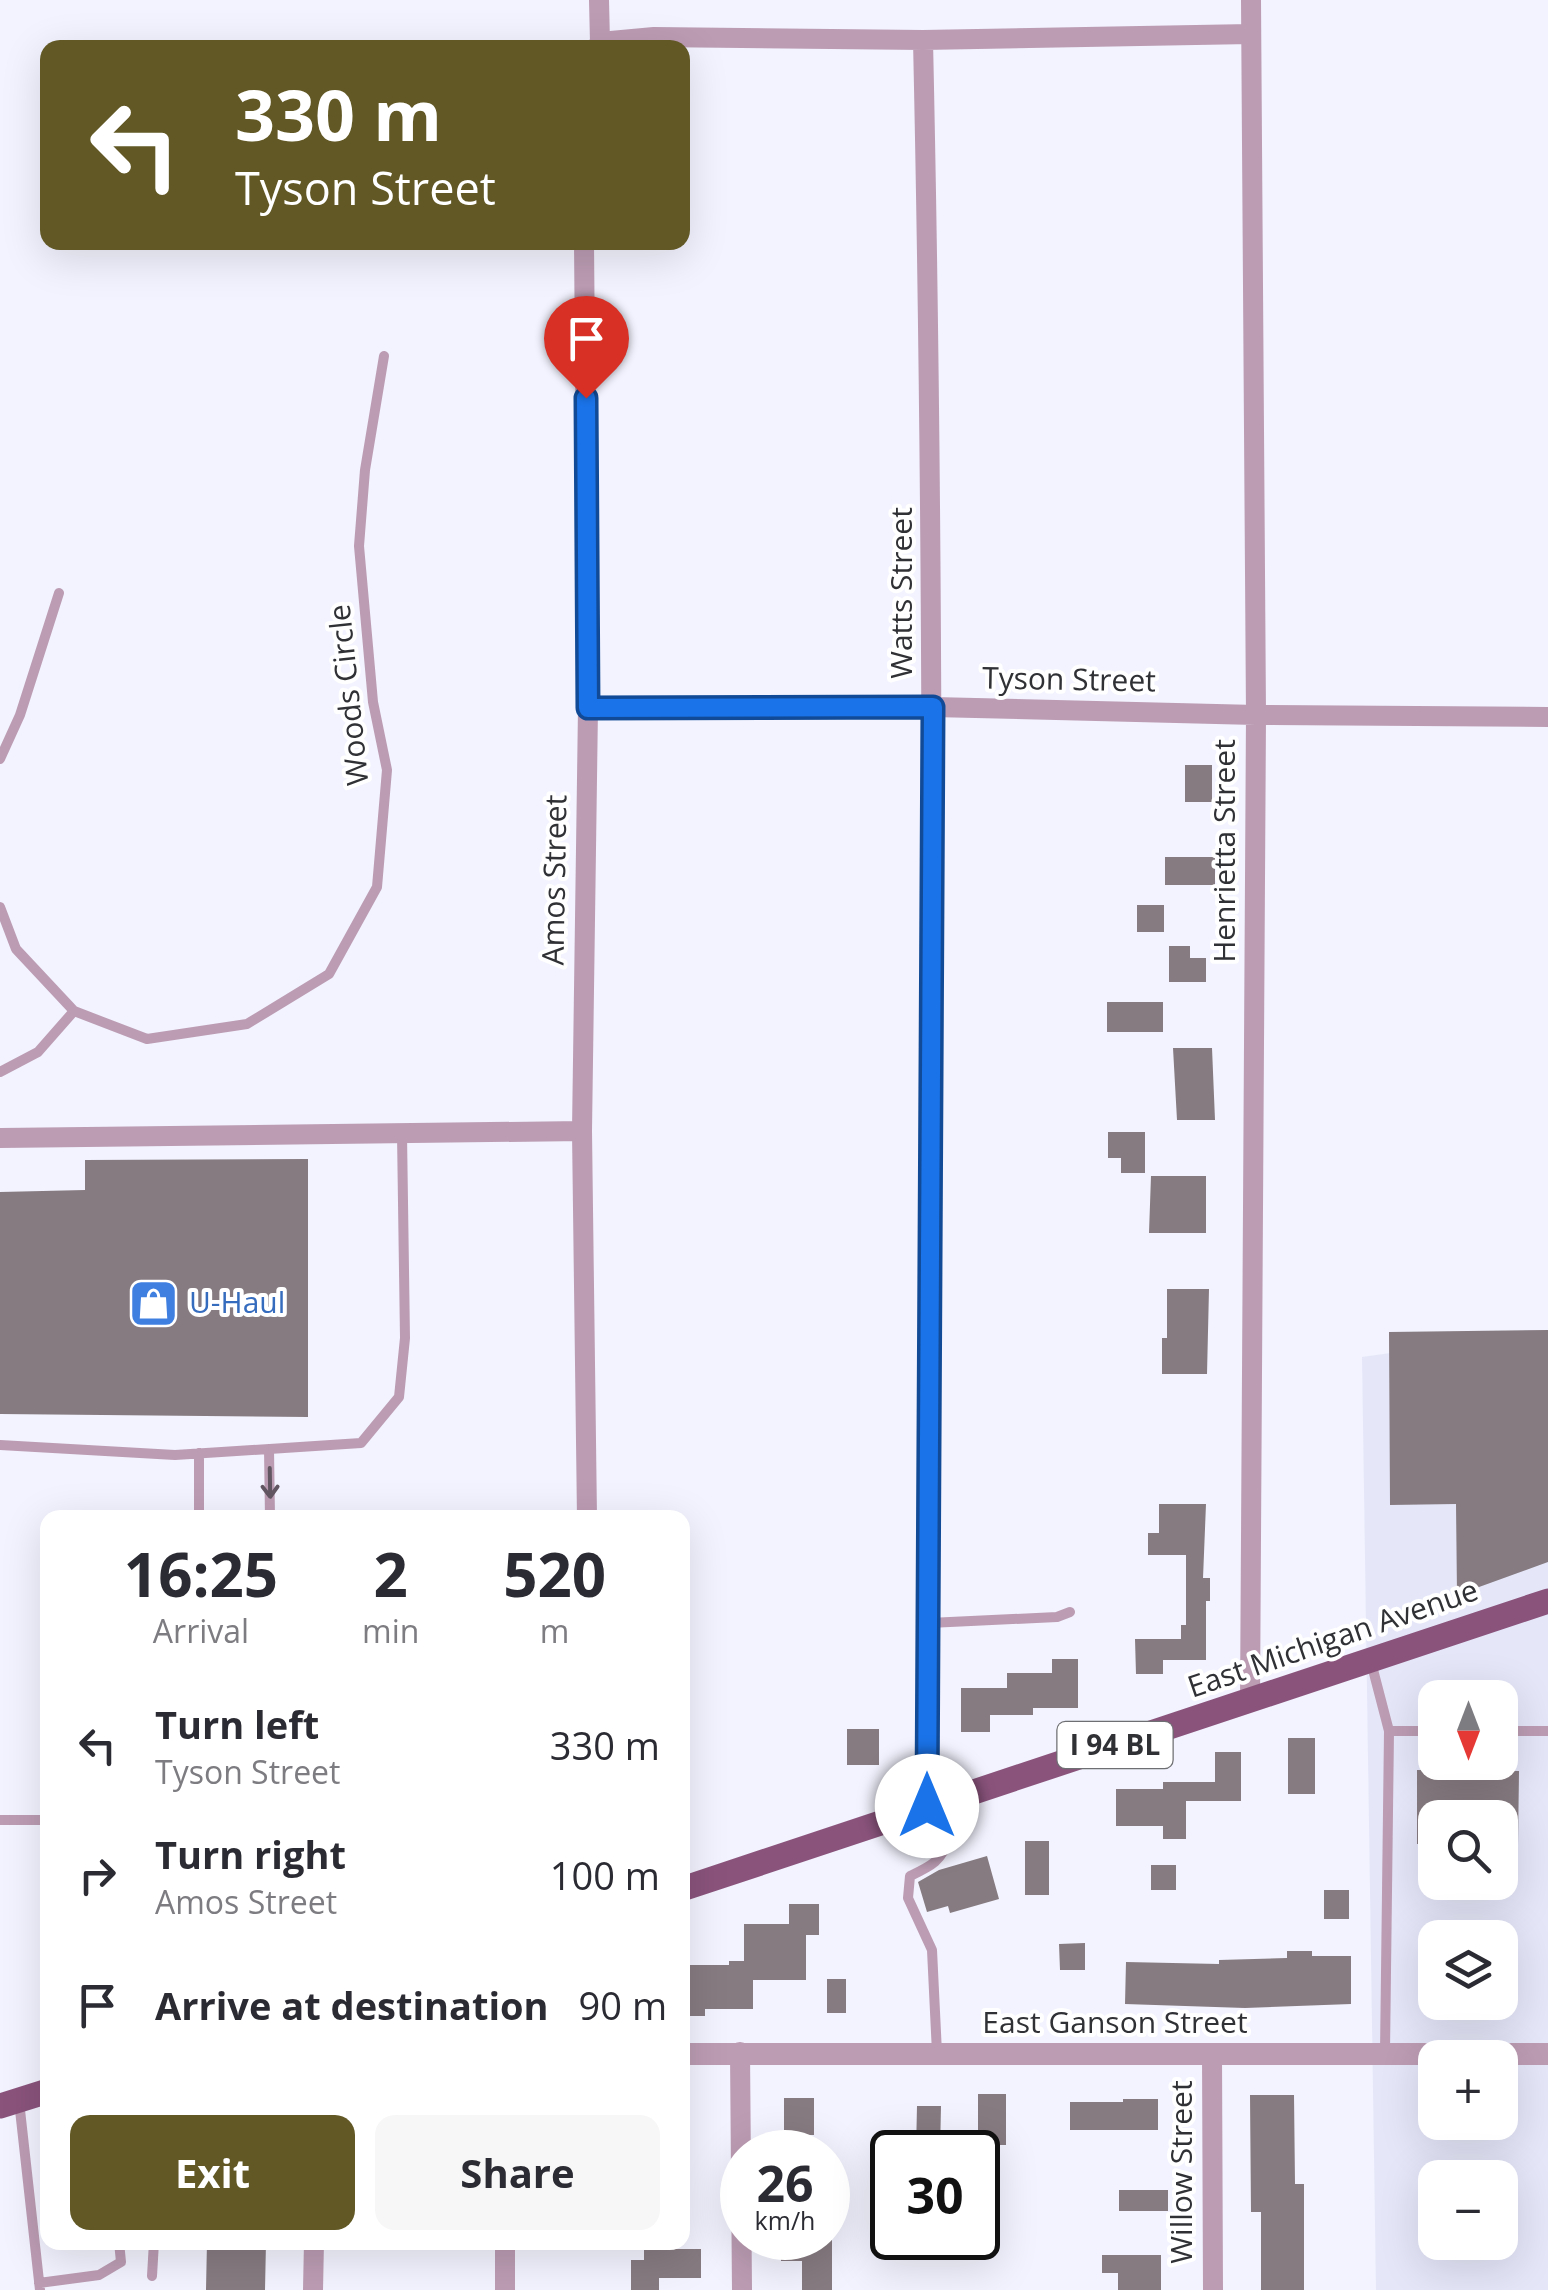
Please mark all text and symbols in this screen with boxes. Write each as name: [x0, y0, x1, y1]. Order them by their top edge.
text: 330 m: [235, 66, 442, 162]
icon: left: [70, 80, 200, 210]
text: Tyson Street: [235, 157, 496, 218]
pin: [544, 296, 629, 399]
icon: arrive: [559, 311, 614, 366]
street label: Watts Street: [880, 507, 921, 679]
street label: Woods Circle: [318, 603, 377, 788]
street label: Tyson Street: [982, 656, 1156, 701]
street label: Henrietta Street: [1203, 739, 1244, 963]
street label: Amos Street: [532, 794, 575, 966]
shop icon: U-Haul: [128, 1277, 180, 1329]
place label: U-Haul: [189, 1281, 285, 1322]
one-way arrow: [260, 1467, 279, 1499]
text: 16:25: [124, 1533, 278, 1615]
text: 2: [374, 1533, 408, 1615]
text: 520: [503, 1533, 606, 1615]
street label: East Michigan Avenue: [1182, 1569, 1483, 1707]
text: Arrival: [153, 1609, 249, 1652]
text: min: [362, 1609, 419, 1652]
text: m: [540, 1609, 569, 1652]
north arrow: [1418, 1680, 1518, 1780]
map controls: [1418, 1680, 1518, 2260]
text: Turn left: [155, 1698, 319, 1750]
icon: left: [70, 1718, 125, 1773]
text: 330 m: [550, 1719, 660, 1771]
road number: I 94 BL: [1058, 1722, 1172, 1768]
text: Tyson Street: [155, 1750, 340, 1793]
position arrow: [875, 1754, 979, 1858]
button: search: [1418, 1800, 1518, 1900]
text: Turn right: [155, 1828, 346, 1880]
icon: right: [70, 1848, 125, 1903]
text: 100 m: [550, 1849, 660, 1901]
text: Amos Street: [155, 1880, 337, 1923]
button: layers: [1418, 1920, 1518, 2020]
icon: arrive: [70, 1978, 125, 2033]
text: Arrive at destination: [155, 1979, 549, 2031]
text: 90 m: [579, 1979, 667, 2031]
street label: East Ganson Street: [982, 2001, 1248, 2042]
button: +: [1418, 2040, 1518, 2140]
street label: Willow Street: [1160, 2080, 1201, 2264]
button: Exit: [70, 2115, 355, 2230]
button: Share: [375, 2115, 660, 2230]
speed limit sign: 30: [870, 2130, 1000, 2260]
text: 26: [756, 2149, 814, 2217]
button: −: [1418, 2160, 1518, 2260]
text: km/h: [755, 2203, 815, 2237]

